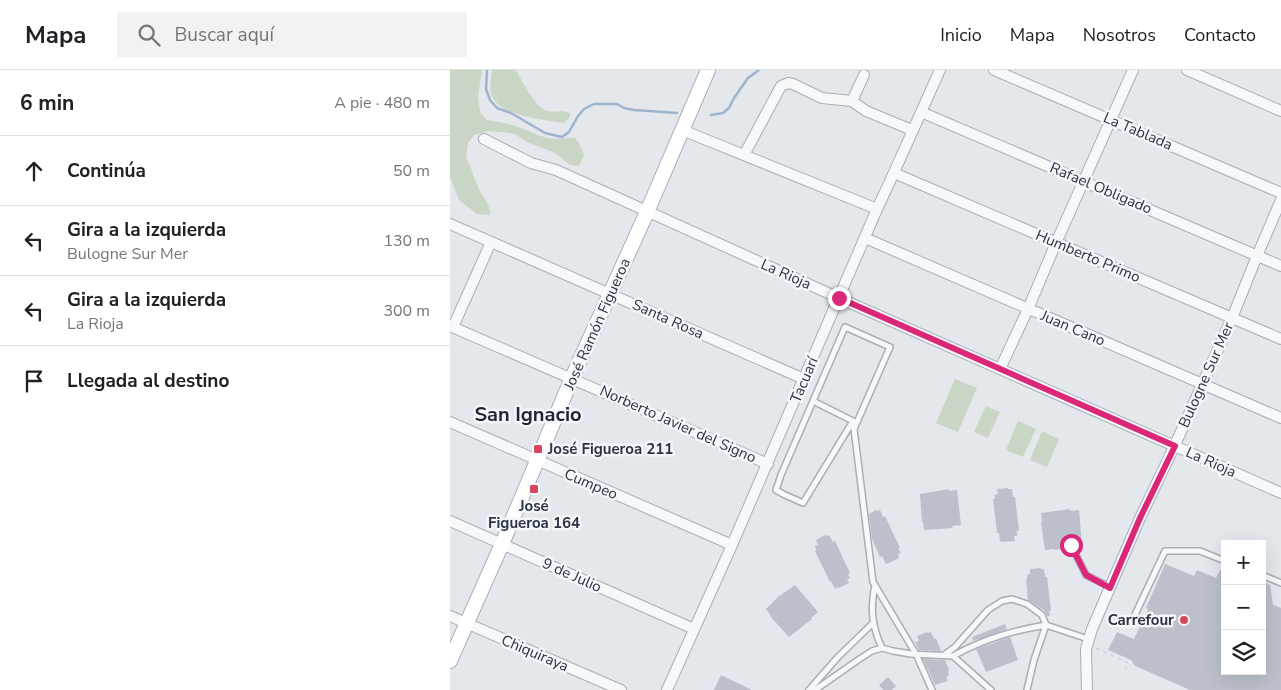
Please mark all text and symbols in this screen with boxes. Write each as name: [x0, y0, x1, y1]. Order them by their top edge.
search box: [117, 12, 467, 57]
text: Mapa: [25, 19, 87, 51]
icon: search: [135, 21, 163, 49]
text: Buscar aquí: [175, 22, 274, 48]
text: Inicio: [940, 23, 982, 47]
text: Mapa: [1010, 23, 1055, 47]
text: Nosotros: [1083, 23, 1156, 47]
text: Contacto: [1184, 23, 1256, 47]
text: 6 min: [20, 89, 74, 117]
text: A pie · 480 m: [334, 92, 430, 114]
street label: La Tablada: [1100, 107, 1176, 155]
icon: ahead: [20, 157, 48, 185]
street label: Rafael Obligado: [1047, 157, 1155, 219]
text: Continúa: [67, 158, 146, 184]
text: 50 m: [393, 160, 430, 182]
text: Gira a la izquierda: [67, 217, 226, 243]
street label: Humberto Primo: [1033, 225, 1143, 287]
icon: left: [20, 227, 48, 255]
text: 130 m: [383, 230, 430, 252]
text: Bulogne Sur Mer: [67, 243, 188, 265]
street label: La Rioja: [758, 254, 814, 294]
street label: José Ramón Figueroa: [559, 255, 635, 394]
text: Gira a la izquierda: [67, 287, 226, 313]
route end: [828, 287, 851, 310]
street label: Santa Rosa: [629, 294, 707, 344]
icon: left: [20, 297, 48, 325]
text: 300 m: [383, 300, 430, 322]
street label: Juan Cano: [1037, 305, 1108, 351]
text: La Rioja: [67, 313, 124, 335]
street label: Bulogne Sur Mer: [1174, 319, 1238, 431]
street label: Tacuarí: [785, 353, 823, 406]
icon: arrive: [20, 367, 48, 395]
text: Llegada al destino: [67, 368, 229, 394]
street label: Norberto Javier del Signo: [597, 380, 759, 468]
district label: San Ignacio: [474, 401, 582, 428]
place label: José Figueroa 211: [547, 439, 673, 459]
street label: La Rioja: [1183, 442, 1239, 482]
marker: José Figueroa 211: [532, 443, 544, 455]
street label: Cumpeo: [561, 464, 621, 504]
marker: José Figueroa 164: [528, 483, 540, 495]
place label: José Figueroa 164: [488, 496, 580, 533]
route start: [1060, 534, 1083, 557]
map controls: [1221, 540, 1266, 675]
button: +: [1221, 540, 1266, 585]
street label: 9 de Julio: [539, 553, 605, 597]
button: −: [1221, 585, 1266, 630]
place label: Carrefour: [1108, 610, 1174, 630]
marker: Carrefour: [1178, 614, 1190, 626]
street label: Chiquiraya: [498, 630, 572, 676]
button: layers: [1221, 630, 1266, 675]

